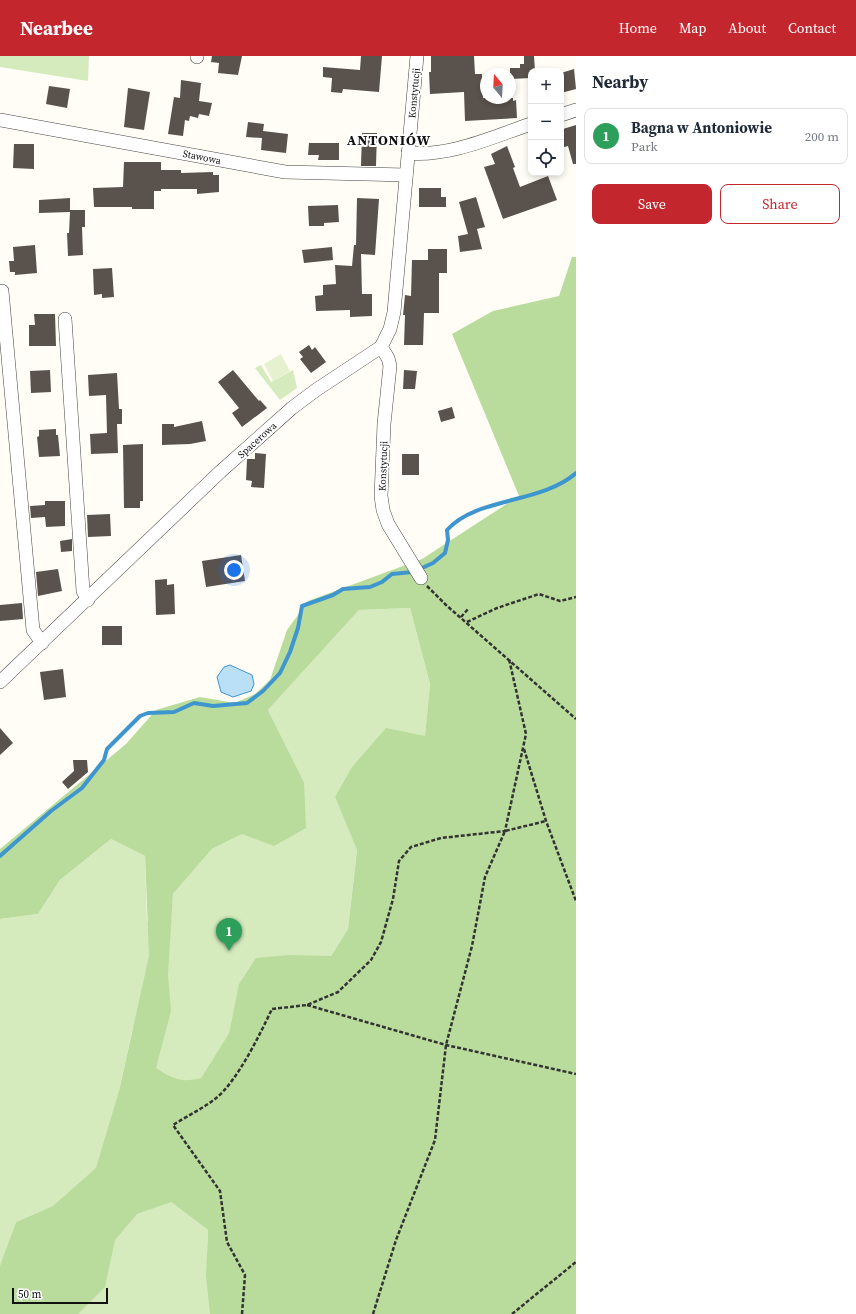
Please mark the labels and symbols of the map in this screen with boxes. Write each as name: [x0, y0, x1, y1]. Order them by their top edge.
street label: Konstytucji: [405, 67, 423, 119]
north arrow: [480, 68, 516, 104]
district label: ANTONIÓW: [347, 130, 431, 150]
street label: Stawowa: [182, 147, 223, 167]
street label: Spacerowa: [235, 418, 280, 461]
street label: Konstytucji: [376, 441, 390, 491]
your location: [224, 560, 244, 580]
pin: 1: [216, 918, 242, 951]
scale bar: [12, 1286, 108, 1305]

